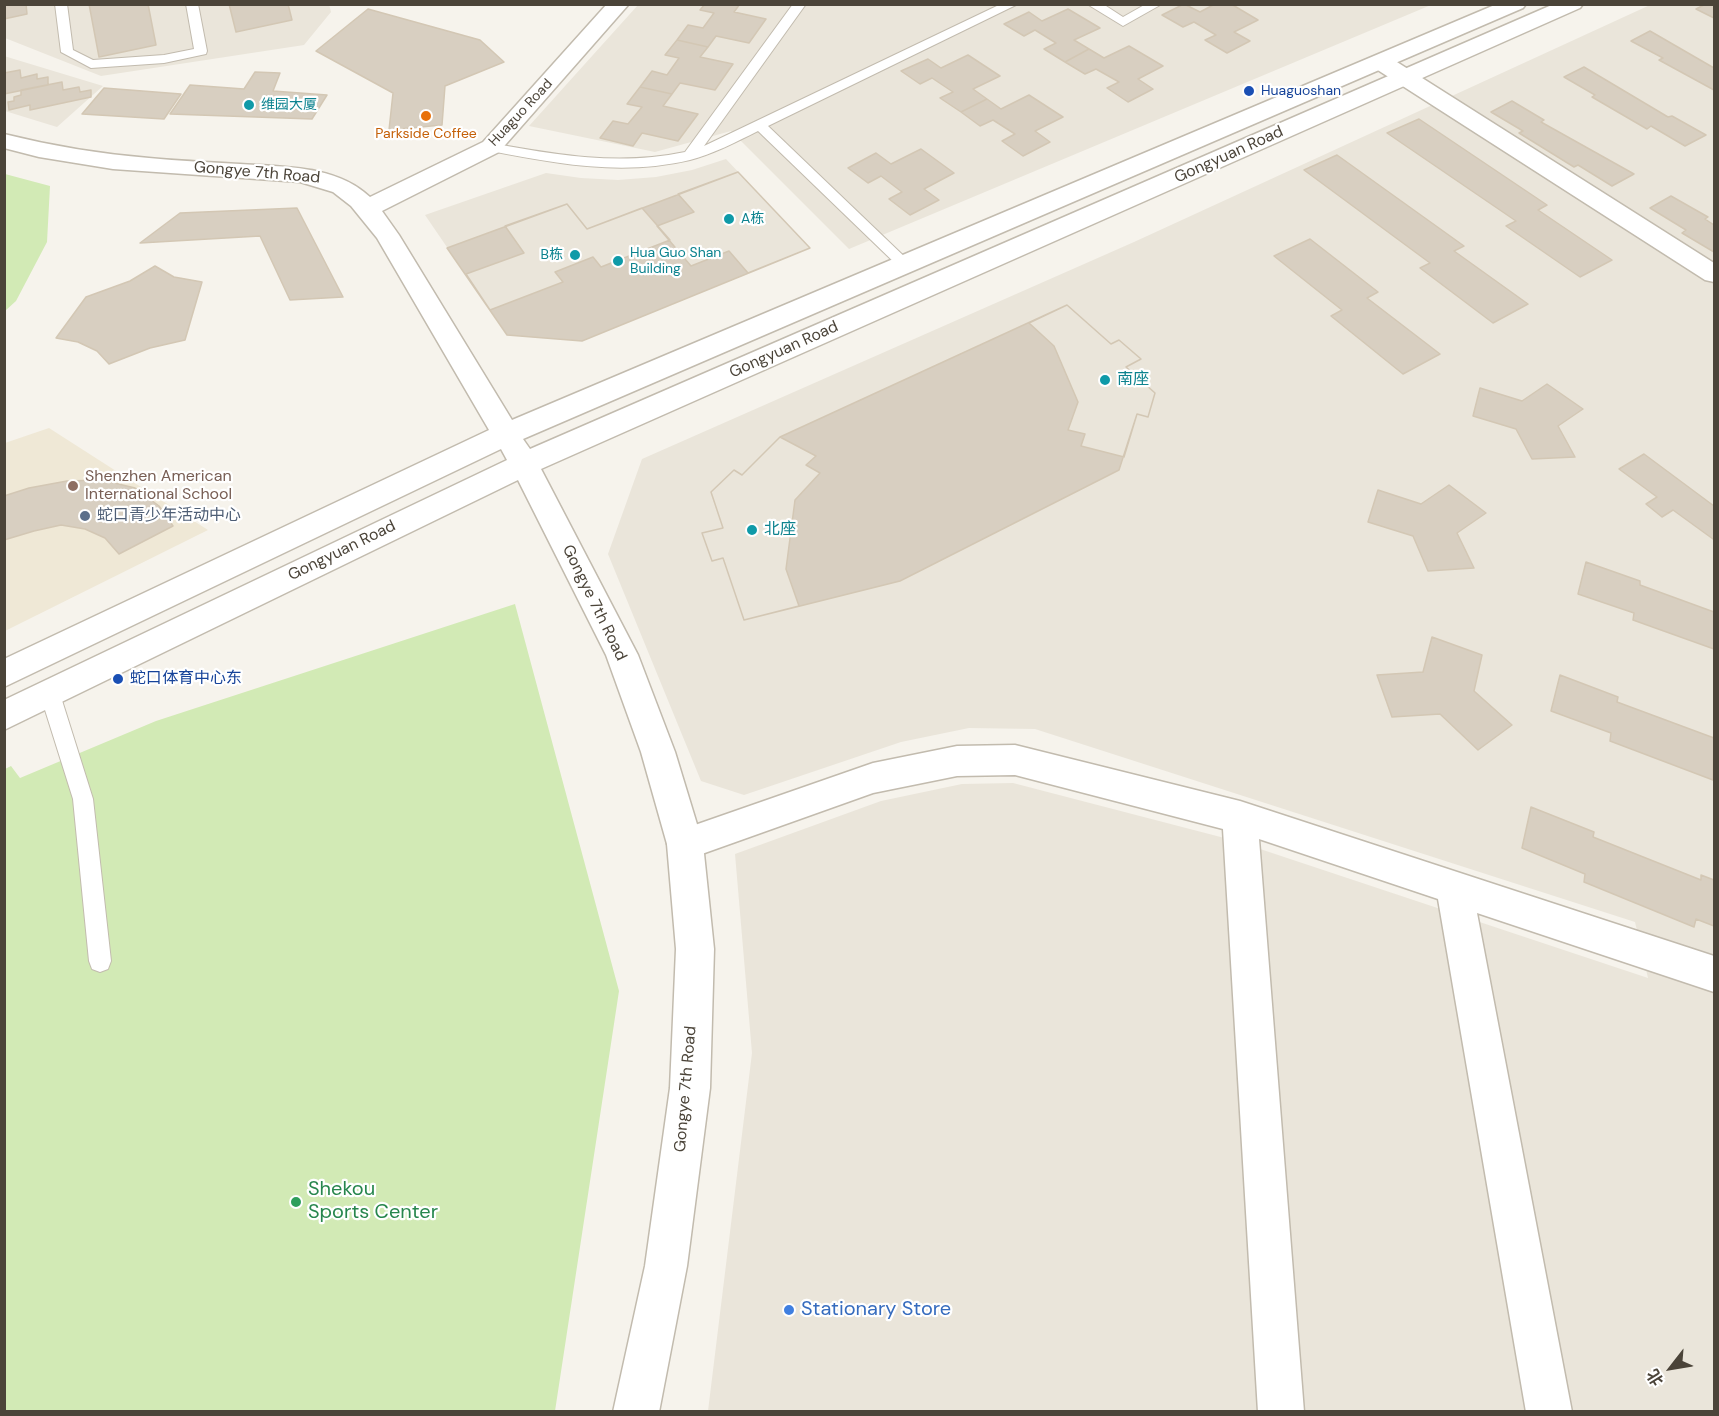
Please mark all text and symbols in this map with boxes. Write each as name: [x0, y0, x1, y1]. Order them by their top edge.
street label: Huaguo Road: [486, 76, 556, 150]
place label: Huaguoshan: [1261, 83, 1341, 99]
marker: Huaguoshan: [1242, 84, 1256, 98]
place label: 维园大厦: [261, 97, 317, 113]
marker: 维园大厦: [242, 98, 256, 112]
marker: Parkside Coffee: [419, 109, 433, 123]
street label: Gongyuan Road: [1172, 122, 1286, 188]
place label: Parkside Coffee: [375, 126, 477, 142]
street label: Gongye 7th Road: [193, 158, 321, 188]
place label: A栋: [741, 211, 764, 227]
marker: A栋: [722, 212, 736, 226]
place label: Hua Guo Shan Building: [630, 245, 721, 278]
place label: B栋: [541, 247, 563, 263]
marker: B栋: [568, 248, 582, 262]
marker: Hua Guo Shan Building: [611, 254, 625, 268]
street label: Gongyuan Road: [727, 317, 841, 383]
place label: 南座: [1117, 370, 1149, 390]
marker: 南座: [1098, 373, 1112, 387]
place label: Shenzhen American International School: [85, 467, 232, 505]
marker: Shenzhen American International School: [66, 479, 80, 493]
place label: 蛇口青少年活动中心: [97, 506, 241, 526]
marker: 蛇口青少年活动中心: [78, 509, 92, 523]
street label: Gongyuan Road: [285, 517, 399, 585]
place label: 北座: [764, 520, 796, 540]
marker: 北座: [745, 523, 759, 537]
street label: Gongye 7th Road: [558, 542, 630, 664]
place label: 蛇口体育中心东: [130, 669, 242, 689]
marker: 蛇口体育中心东: [111, 672, 125, 686]
street label: Gongye 7th Road: [671, 1025, 701, 1153]
place label: Shekou Sports Center: [308, 1178, 438, 1225]
marker: Shekou Sports Center: [289, 1195, 303, 1209]
place label: Stationary Store: [801, 1298, 951, 1322]
marker: Stationary Store: [782, 1303, 796, 1317]
north arrow: [1641, 1338, 1701, 1398]
text: 北: [1642, 1365, 1668, 1390]

